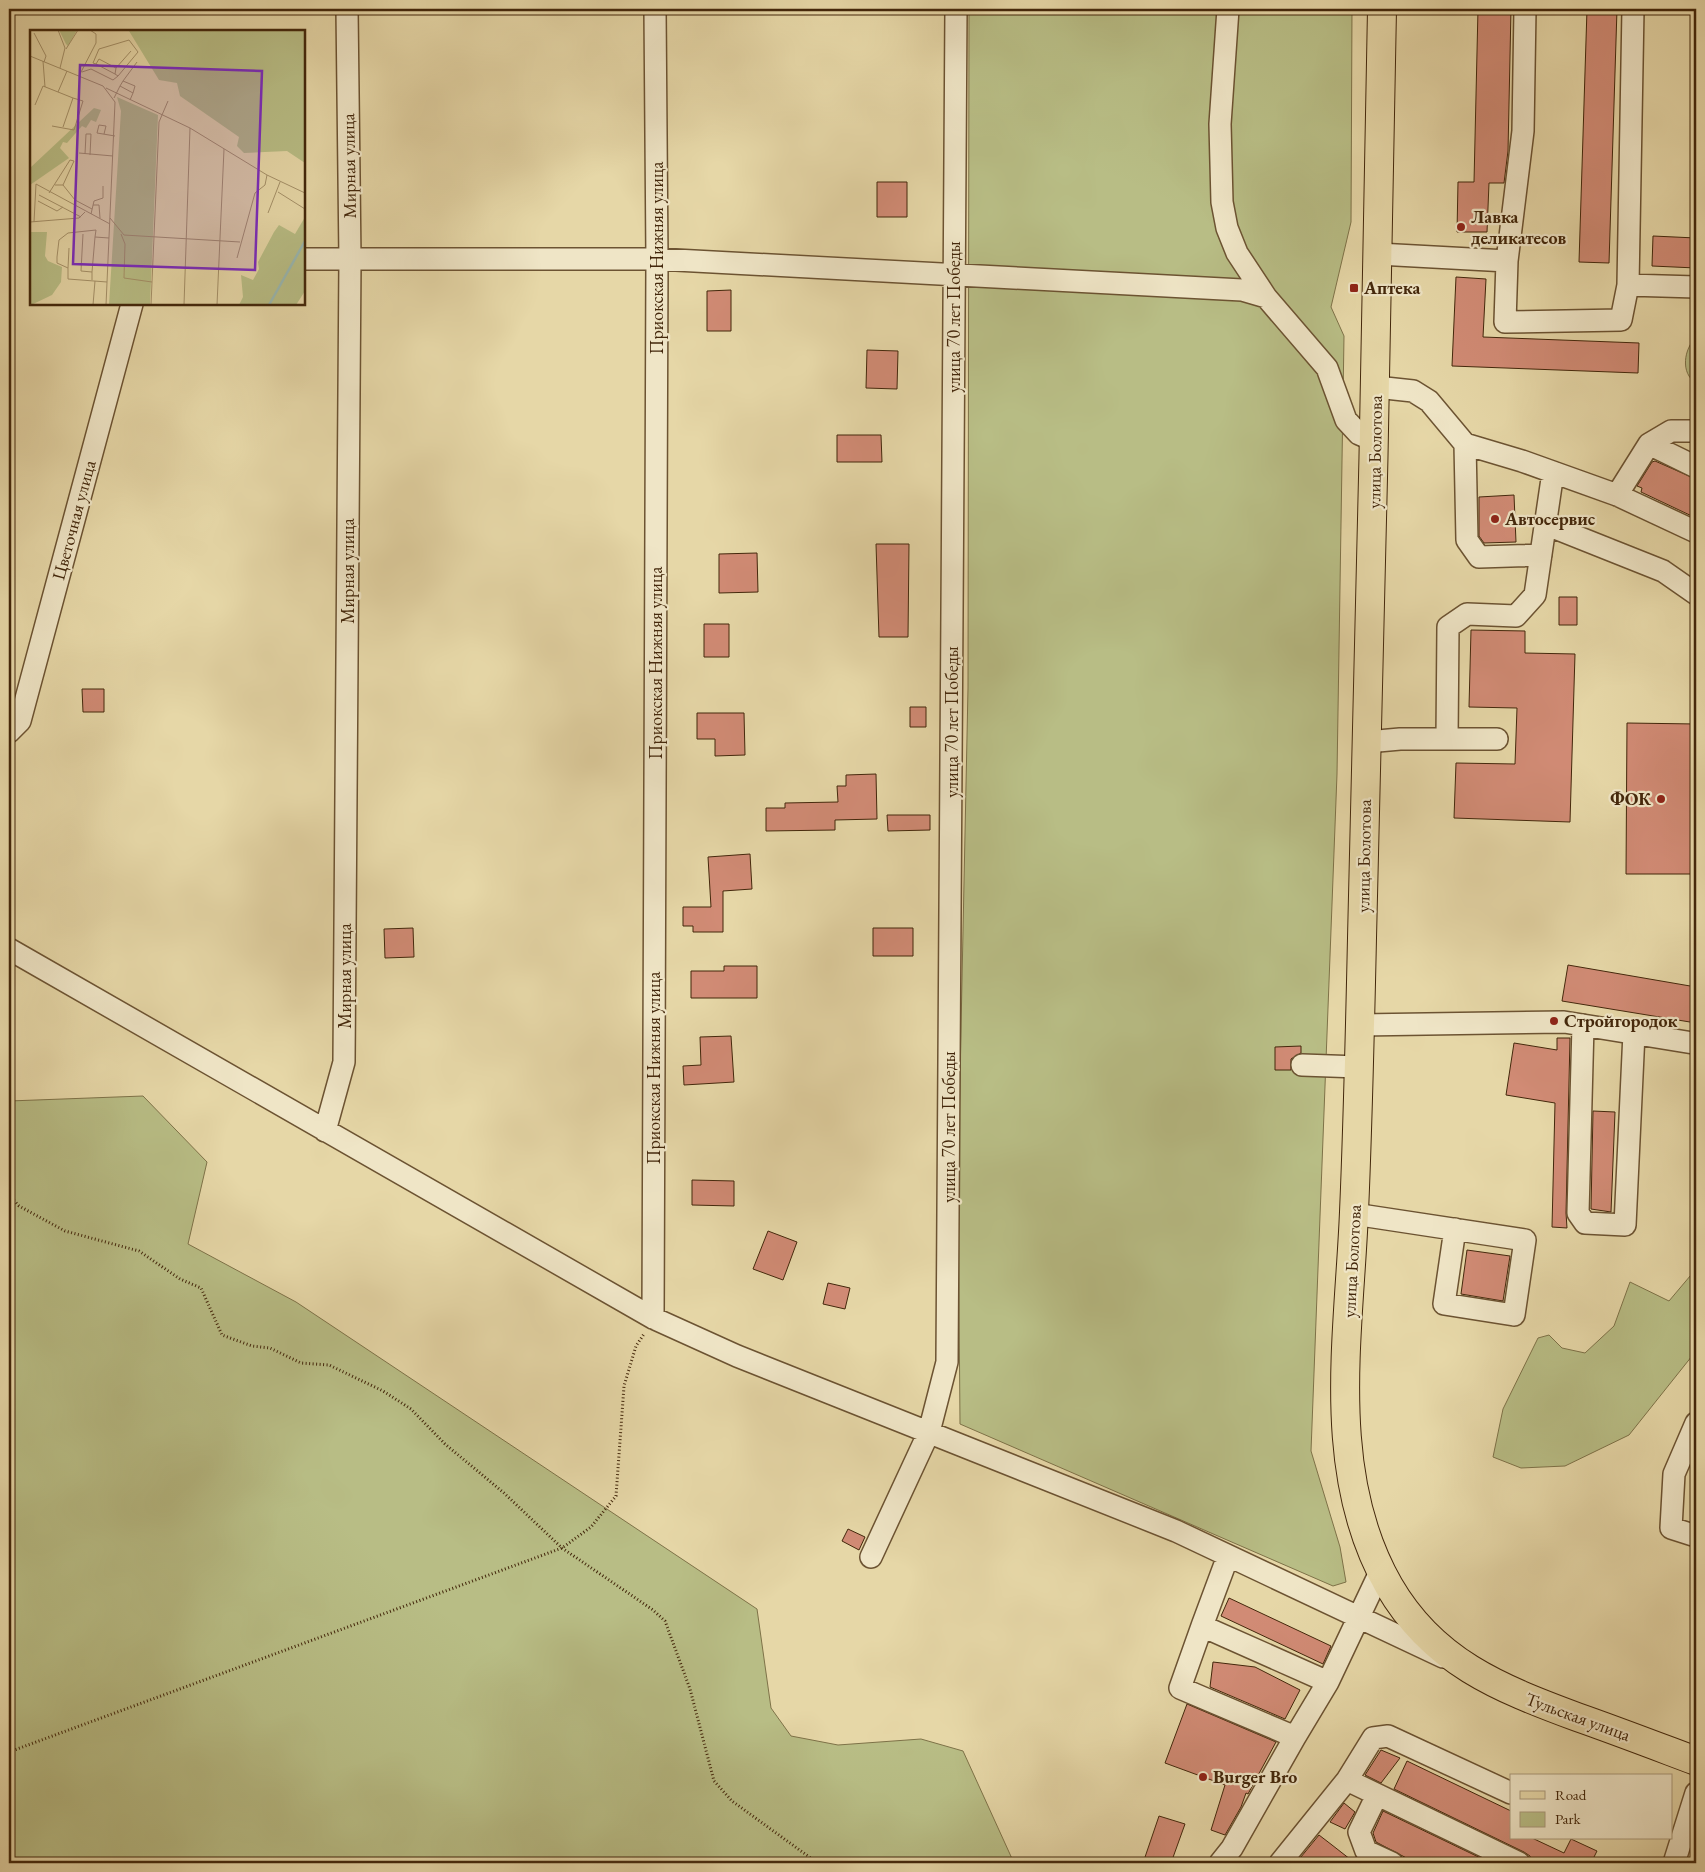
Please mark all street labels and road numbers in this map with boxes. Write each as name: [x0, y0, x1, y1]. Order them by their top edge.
street label: Мирная улица: [336, 112, 361, 219]
street label: Приокская Нижняя улица: [645, 161, 668, 354]
street label: улица 70 лет Победы: [942, 241, 965, 393]
street label: улица Болотова: [1362, 394, 1387, 509]
street label: Цветочная улица: [46, 457, 101, 582]
street label: Мирная улица: [336, 518, 359, 624]
street label: Приокская Нижняя улица: [644, 566, 667, 759]
street label: улица 70 лет Победы: [940, 646, 963, 798]
street label: улица Болотова: [1351, 798, 1376, 913]
street label: Мирная улица: [333, 923, 356, 1029]
street label: Приокская Нижняя улица: [642, 971, 665, 1164]
street label: улица 70 лет Победы: [937, 1051, 960, 1203]
street label: улица Болотова: [1337, 1203, 1366, 1318]
street label: Тульская улица: [1523, 1687, 1634, 1746]

